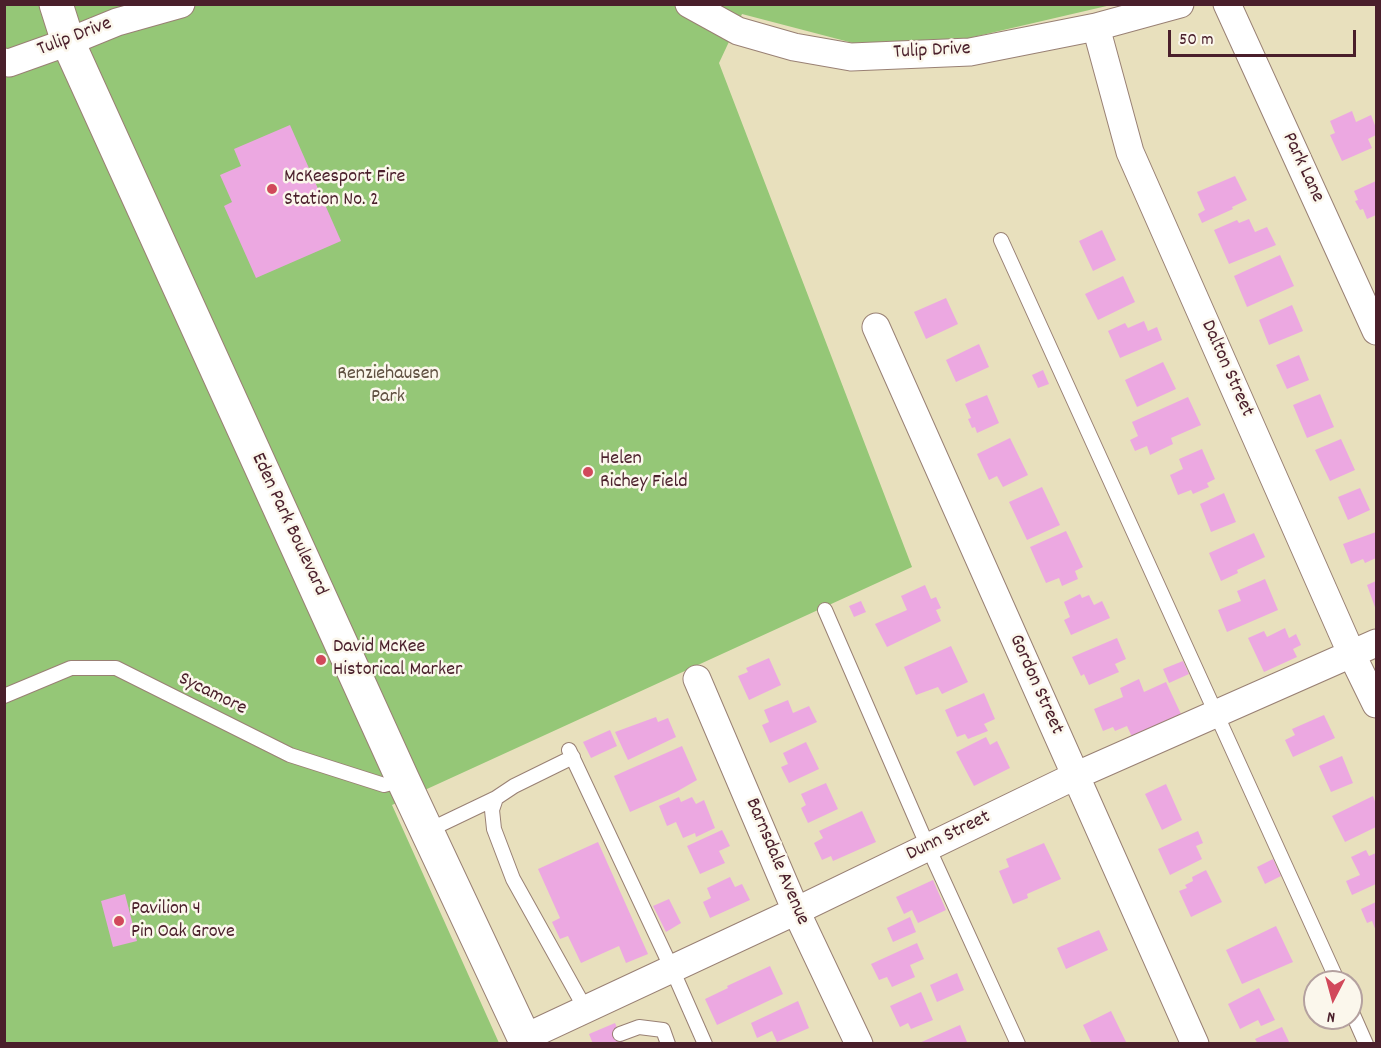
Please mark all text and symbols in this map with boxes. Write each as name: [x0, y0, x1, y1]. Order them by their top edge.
street label: Tulip Drive: [35, 13, 115, 63]
scale bar: [1171, 18, 1358, 56]
text: 50 m: [1179, 28, 1214, 53]
street label: Tulip Drive: [893, 38, 971, 66]
street label: Park Lane: [1275, 129, 1329, 207]
place label: McKeesport Fire Station No. 2: [284, 166, 405, 213]
marker: McKeesport Fire Station No. 2: [265, 182, 279, 196]
street label: Dalton Street: [1194, 317, 1258, 421]
park label: Renziehausen Park: [337, 363, 439, 410]
place label: Helen Richey Field: [600, 448, 688, 495]
street label: Eden Park Boulevard: [244, 450, 332, 600]
marker: Helen Richey Field: [581, 465, 595, 479]
street label: Gordon Street: [1002, 631, 1068, 739]
place label: David McKee Historical Marker: [333, 636, 462, 683]
marker: David McKee Historical Marker: [314, 653, 328, 667]
street label: Sycamore: [174, 668, 250, 722]
street label: Barnsdale Avenue: [738, 795, 814, 929]
street label: Dunn Street: [903, 806, 995, 868]
place label: Pavilion 4 Pin Oak Grove: [131, 898, 235, 945]
marker: Pavilion 4 Pin Oak Grove: [112, 914, 126, 928]
north arrow: [1303, 970, 1363, 1030]
text: N: [1326, 1005, 1336, 1028]

